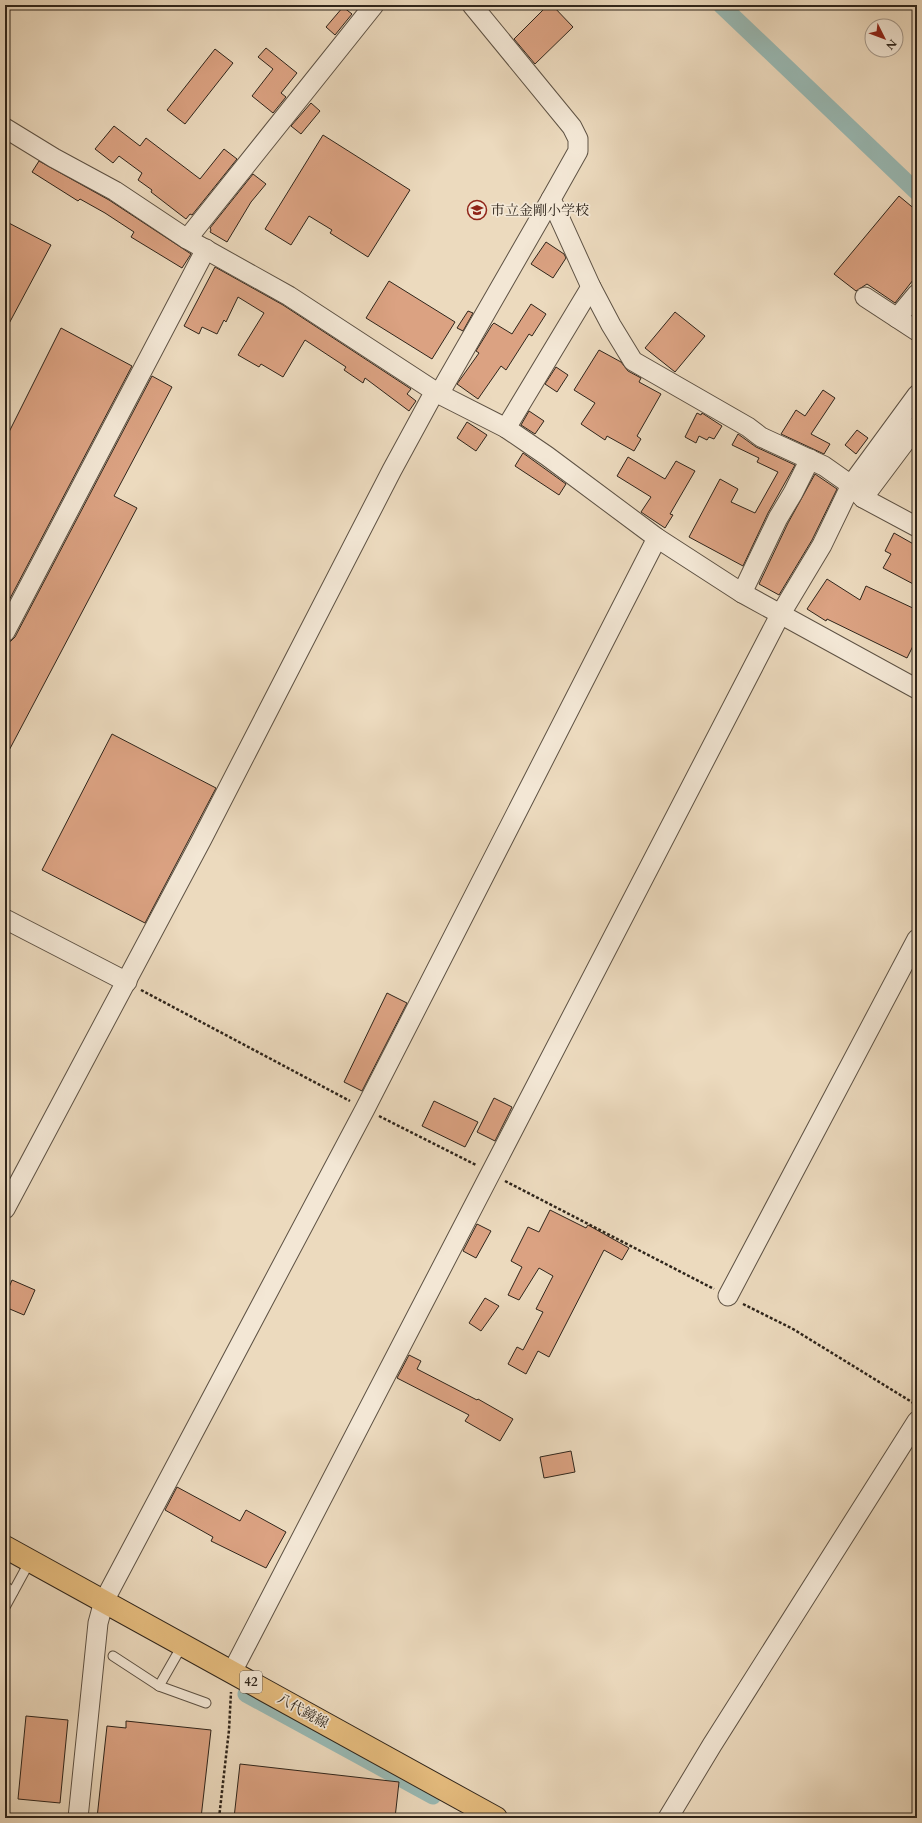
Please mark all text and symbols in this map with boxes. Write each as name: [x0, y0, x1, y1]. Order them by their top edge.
north arrow: [864, 18, 904, 58]
text: N: [882, 36, 900, 53]
school or university icon: 市立金剛小学校: [466, 199, 488, 221]
place label: 市立金剛小学校: [491, 201, 589, 220]
road number: 42: [240, 1671, 262, 1693]
street label: 八代鏡線: [274, 1689, 332, 1733]

